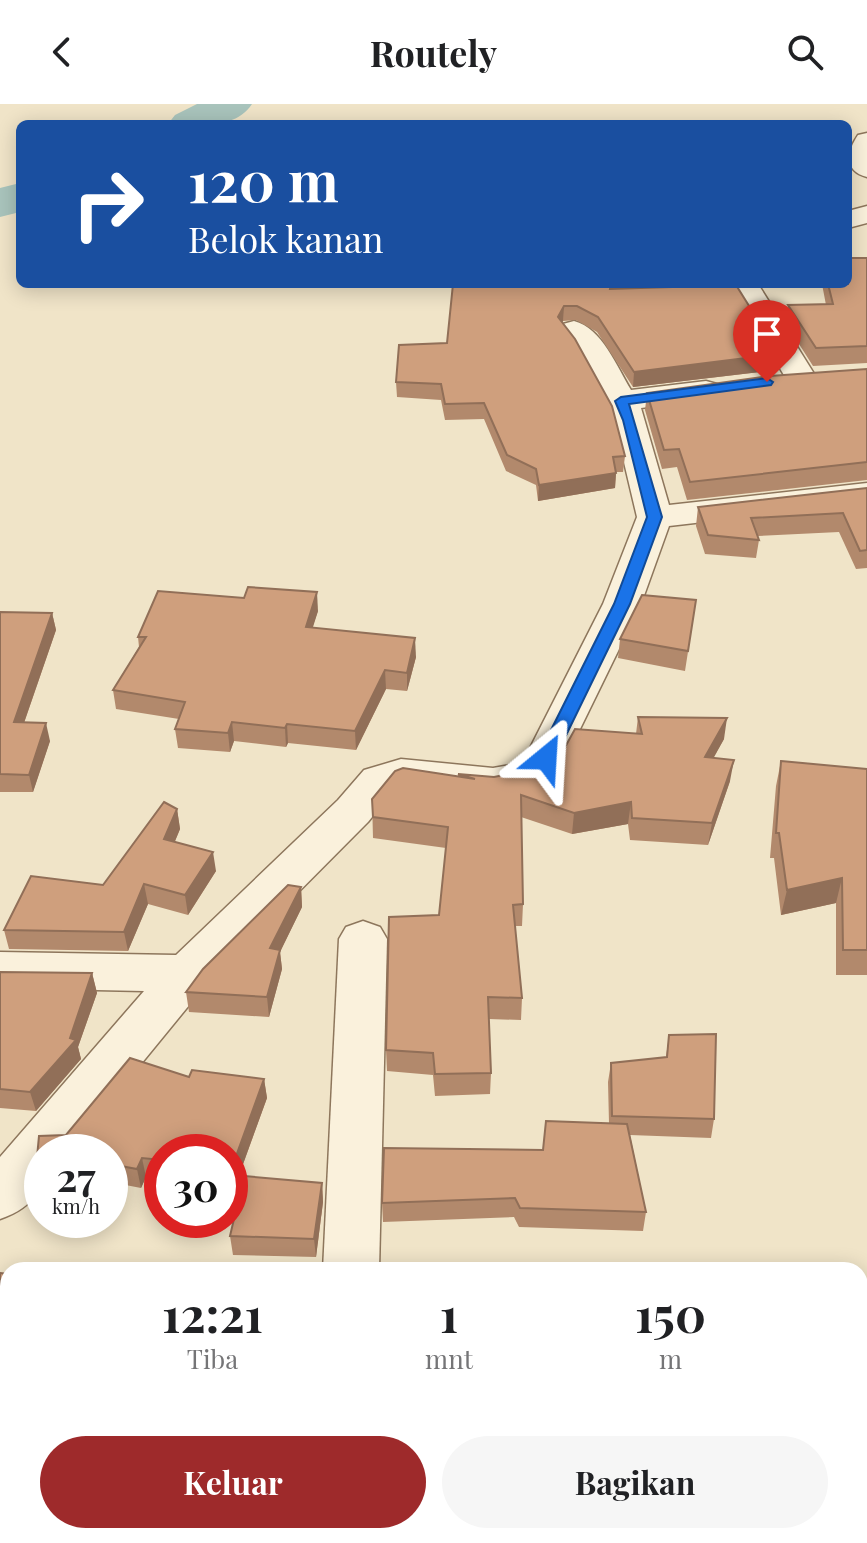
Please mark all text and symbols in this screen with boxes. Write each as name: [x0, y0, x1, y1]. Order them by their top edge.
text: Routely: [370, 28, 497, 76]
icon: back: [40, 30, 84, 74]
icon: search: [783, 30, 827, 74]
text: 120 m: [188, 142, 339, 217]
icon: right: [56, 152, 160, 256]
text: Belok kanan: [188, 214, 383, 262]
pin: [733, 300, 801, 382]
icon: arrive: [745, 312, 789, 356]
position arrow: [504, 716, 588, 800]
speed limit sign: 30: [144, 1134, 248, 1238]
text: 27: [56, 1149, 96, 1202]
text: km/h: [52, 1192, 100, 1219]
text: 12:21: [162, 1281, 263, 1345]
text: 1: [440, 1281, 458, 1345]
text: 150: [635, 1281, 706, 1345]
text: Tiba: [187, 1341, 238, 1376]
text: mnt: [425, 1341, 473, 1376]
text: m: [659, 1341, 682, 1376]
button: Keluar: [40, 1436, 426, 1528]
button: Bagikan: [442, 1436, 828, 1528]

